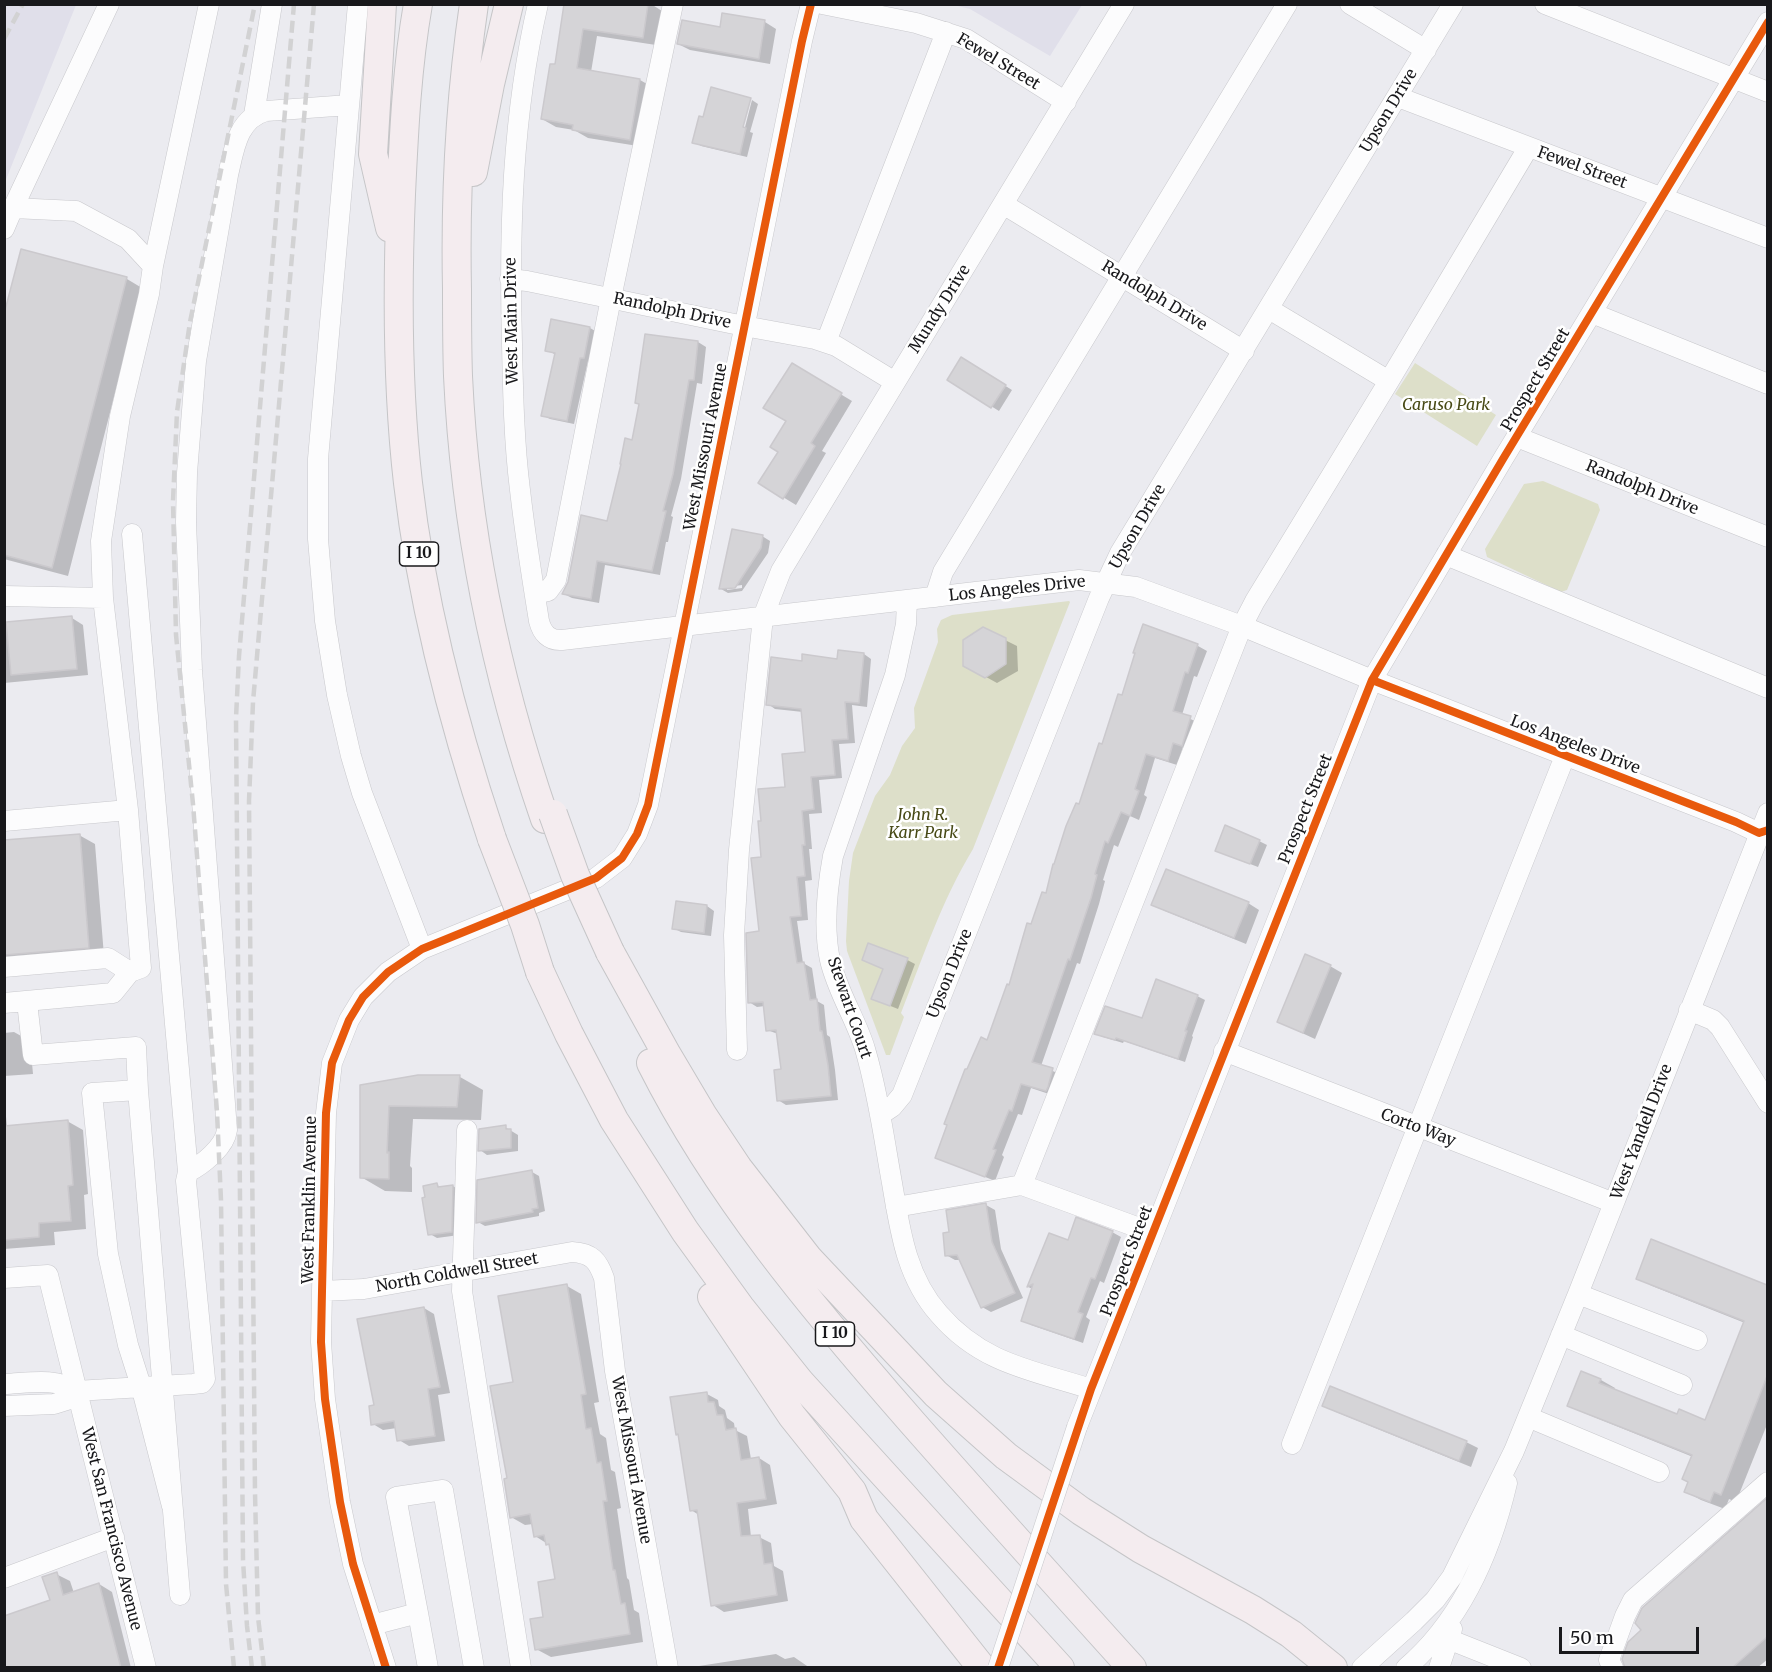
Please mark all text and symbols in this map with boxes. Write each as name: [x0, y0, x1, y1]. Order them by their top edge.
street label: Fewel Street: [953, 30, 1043, 94]
street label: Upson Drive: [1356, 66, 1422, 156]
street label: Fewel Street: [1535, 143, 1629, 193]
street label: West Main Drive: [501, 257, 523, 385]
street label: Randolph Drive: [1098, 257, 1210, 335]
street label: Mundy Drive: [905, 261, 975, 357]
street label: Randolph Drive: [612, 289, 732, 333]
street label: Prospect Street: [1498, 325, 1574, 435]
street label: West Missouri Avenue: [680, 362, 732, 532]
park label: Caruso Park: [1402, 395, 1490, 415]
street label: Randolph Drive: [1583, 457, 1701, 519]
street label: Upson Drive: [1106, 481, 1170, 573]
road number: I 10: [400, 542, 438, 566]
street label: Los Angeles Drive: [948, 572, 1086, 606]
street label: Los Angeles Drive: [1507, 711, 1643, 779]
street label: Prospect Street: [1275, 751, 1337, 867]
park label: John R. Karr Park: [888, 805, 958, 843]
street label: Upson Drive: [923, 927, 977, 1021]
street label: Stewart Court: [823, 955, 875, 1061]
street label: West Yandell Drive: [1607, 1062, 1677, 1202]
street label: Corto Way: [1378, 1105, 1458, 1151]
street label: West Franklin Avenue: [299, 1116, 321, 1284]
street label: Prospect Street: [1097, 1203, 1157, 1319]
street label: North Coldwell Street: [374, 1249, 540, 1297]
road number: I 10: [816, 1322, 854, 1346]
street label: West Missouri Avenue: [607, 1375, 655, 1545]
street label: West San Francisco Avenue: [77, 1426, 145, 1632]
scale bar: [1562, 1615, 1702, 1653]
text: 50 m: [1570, 1626, 1614, 1649]

